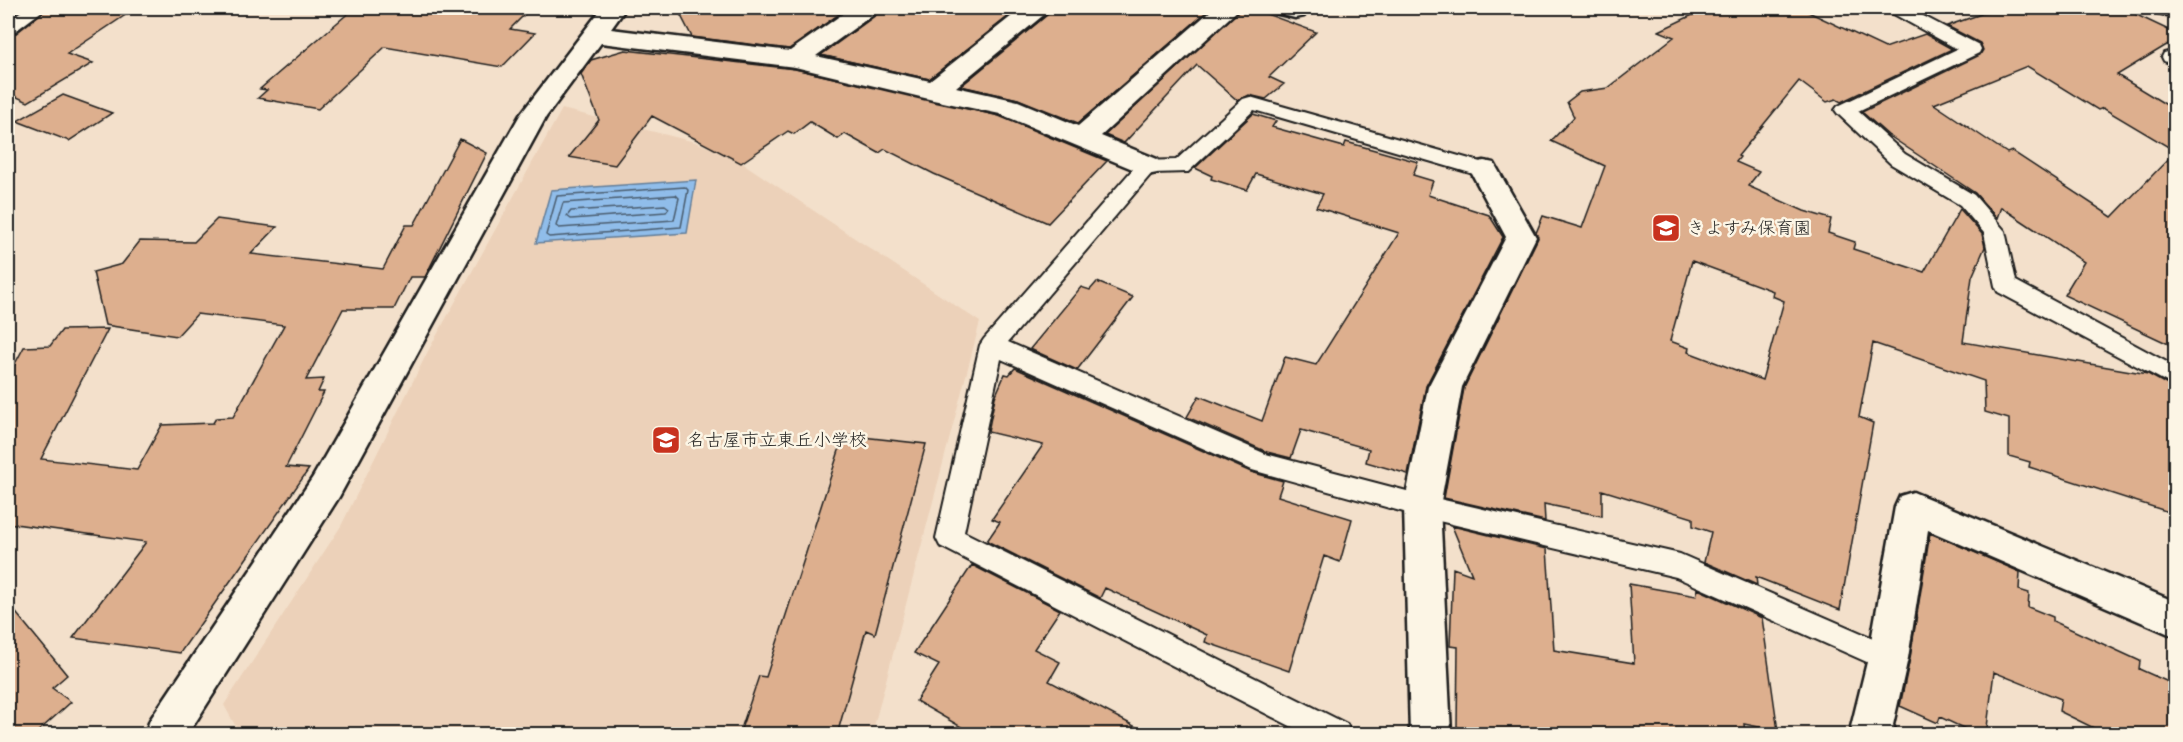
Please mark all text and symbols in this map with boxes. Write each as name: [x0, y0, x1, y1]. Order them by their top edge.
school or university icon: きよすみ保育園: [1650, 212, 1682, 244]
place label: きよすみ保育園: [1687, 212, 1812, 244]
school or university icon: 名古屋市立東丘小学校: [650, 424, 682, 456]
place label: 名古屋市立東丘小学校: [687, 424, 867, 456]

